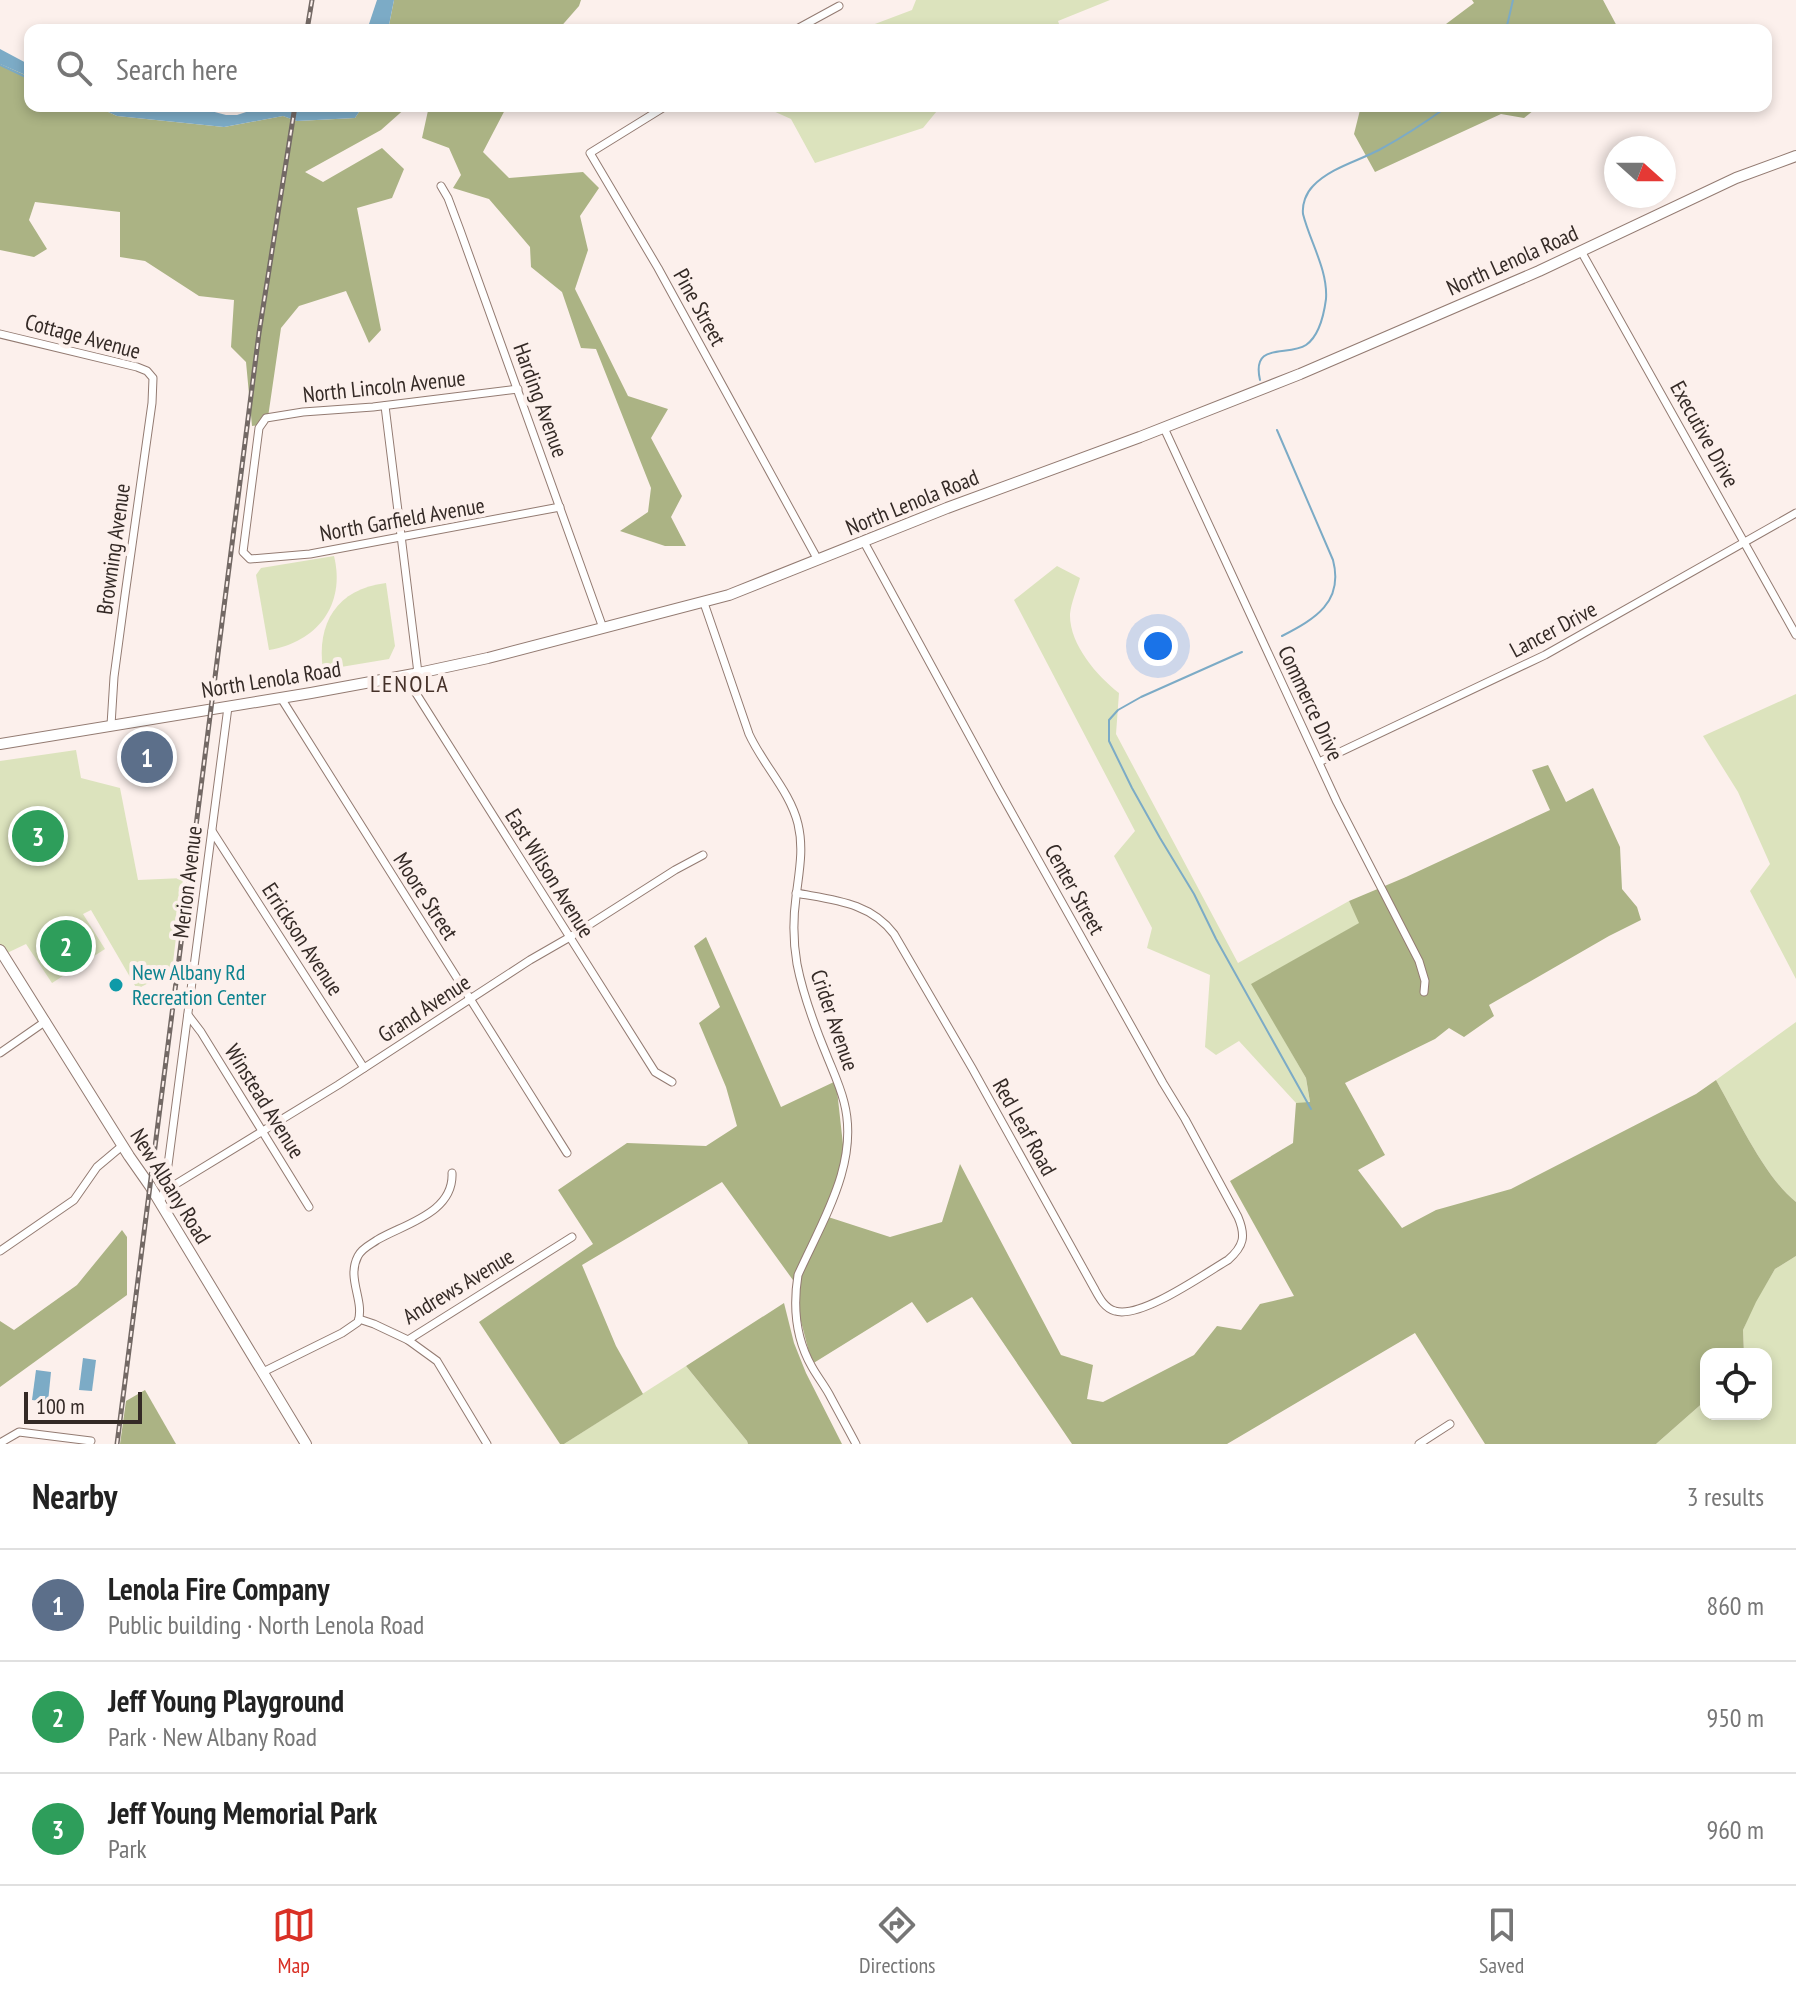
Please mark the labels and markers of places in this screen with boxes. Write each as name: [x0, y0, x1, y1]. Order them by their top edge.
pin: 1: [121, 727, 173, 787]
pin: 3: [12, 806, 64, 866]
pin: 2: [40, 916, 92, 976]
place label: New Albany Rd Recreation Center: [132, 958, 266, 1011]
marker: New Albany Rd Recreation Center: [107, 976, 125, 994]

